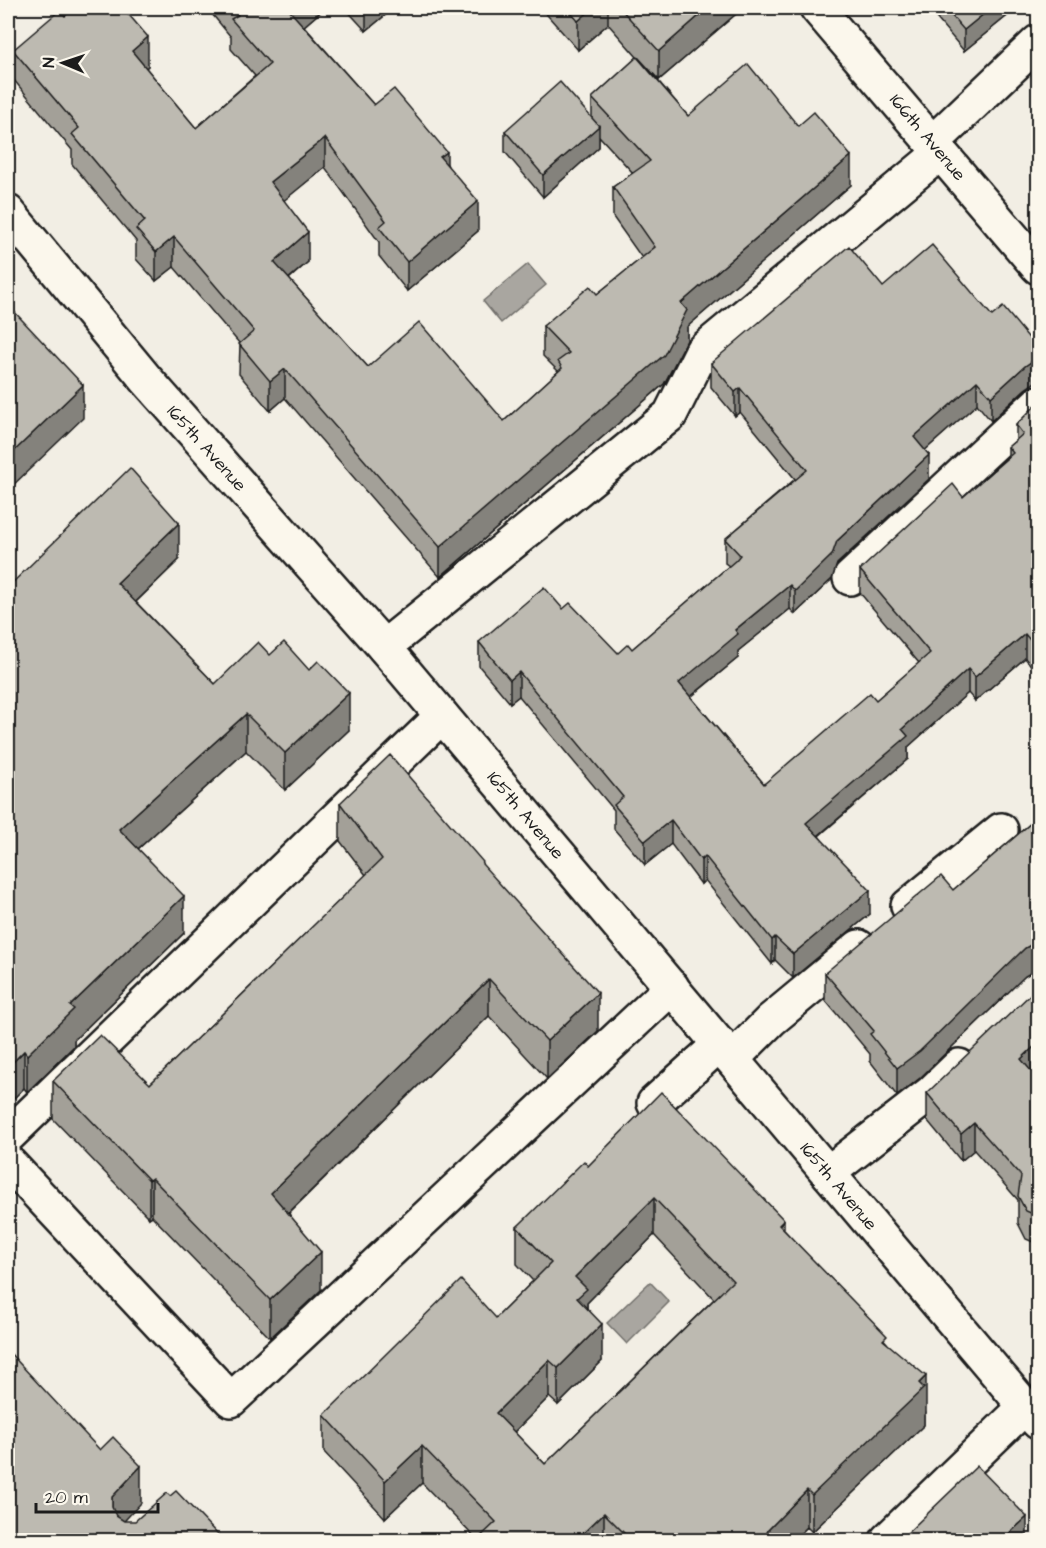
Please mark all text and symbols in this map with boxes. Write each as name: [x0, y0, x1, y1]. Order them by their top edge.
north arrow: [33, 33, 93, 93]
text: N: [38, 57, 60, 68]
street label: 166th Avenue: [884, 88, 972, 186]
street label: 165th Avenue: [161, 400, 252, 497]
street label: 165th Avenue: [481, 766, 570, 865]
street label: 165th Avenue: [794, 1137, 883, 1236]
scale bar: [36, 1476, 158, 1514]
text: 20 m: [45, 1485, 88, 1510]

